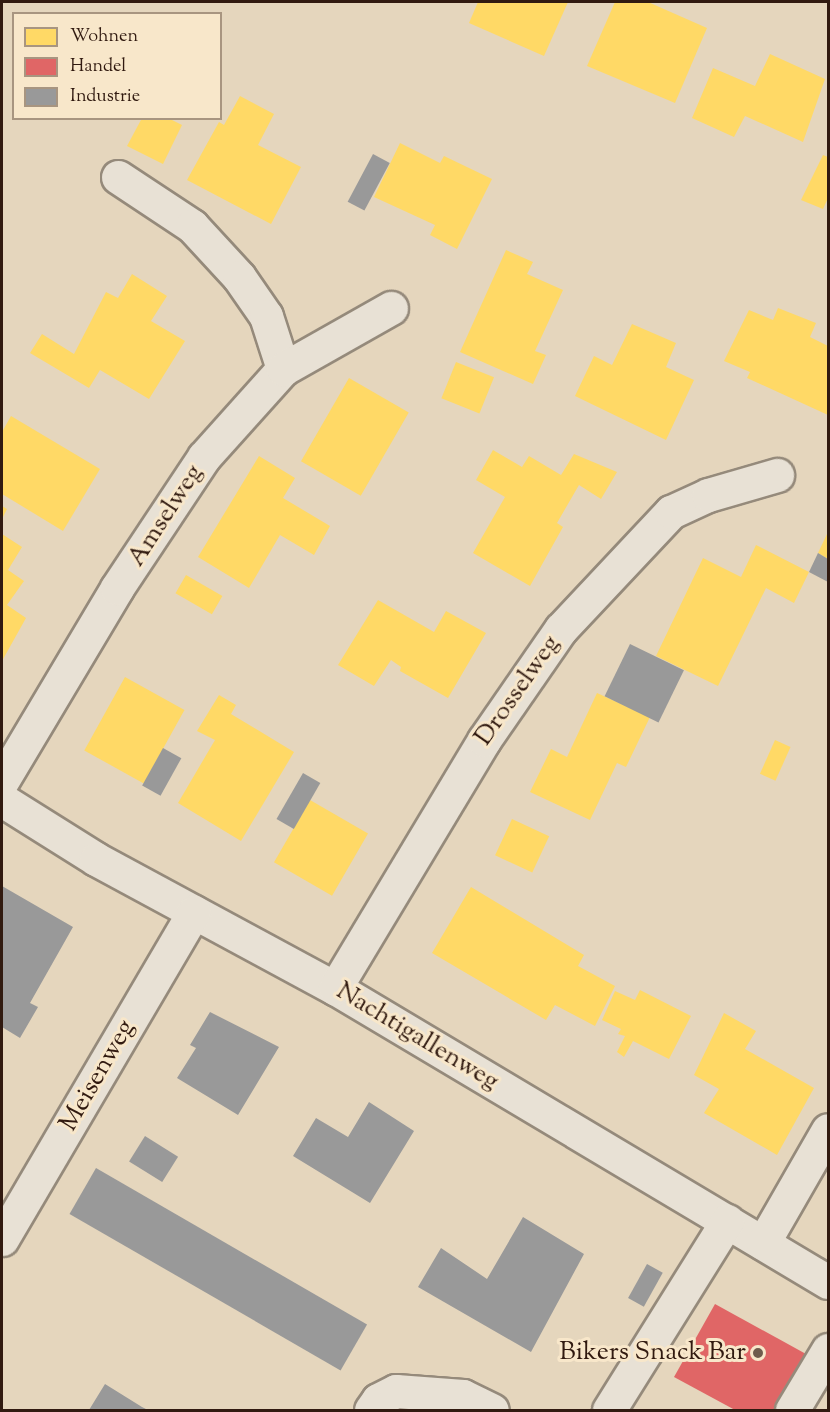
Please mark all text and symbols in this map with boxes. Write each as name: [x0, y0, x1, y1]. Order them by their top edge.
legend: [12, 12, 222, 120]
text: Wohnen: [70, 24, 138, 50]
text: Handel: [70, 54, 126, 80]
text: Industrie: [70, 84, 140, 110]
street label: Amselweg: [122, 459, 210, 573]
street label: Drosselweg: [469, 630, 567, 752]
street label: Nachtigallenweg: [330, 976, 504, 1098]
street label: Meisenweg: [54, 1015, 142, 1137]
place label: Bikers Snack Bar: [559, 1337, 746, 1369]
marker: Bikers Snack Bar: [751, 1346, 765, 1360]

